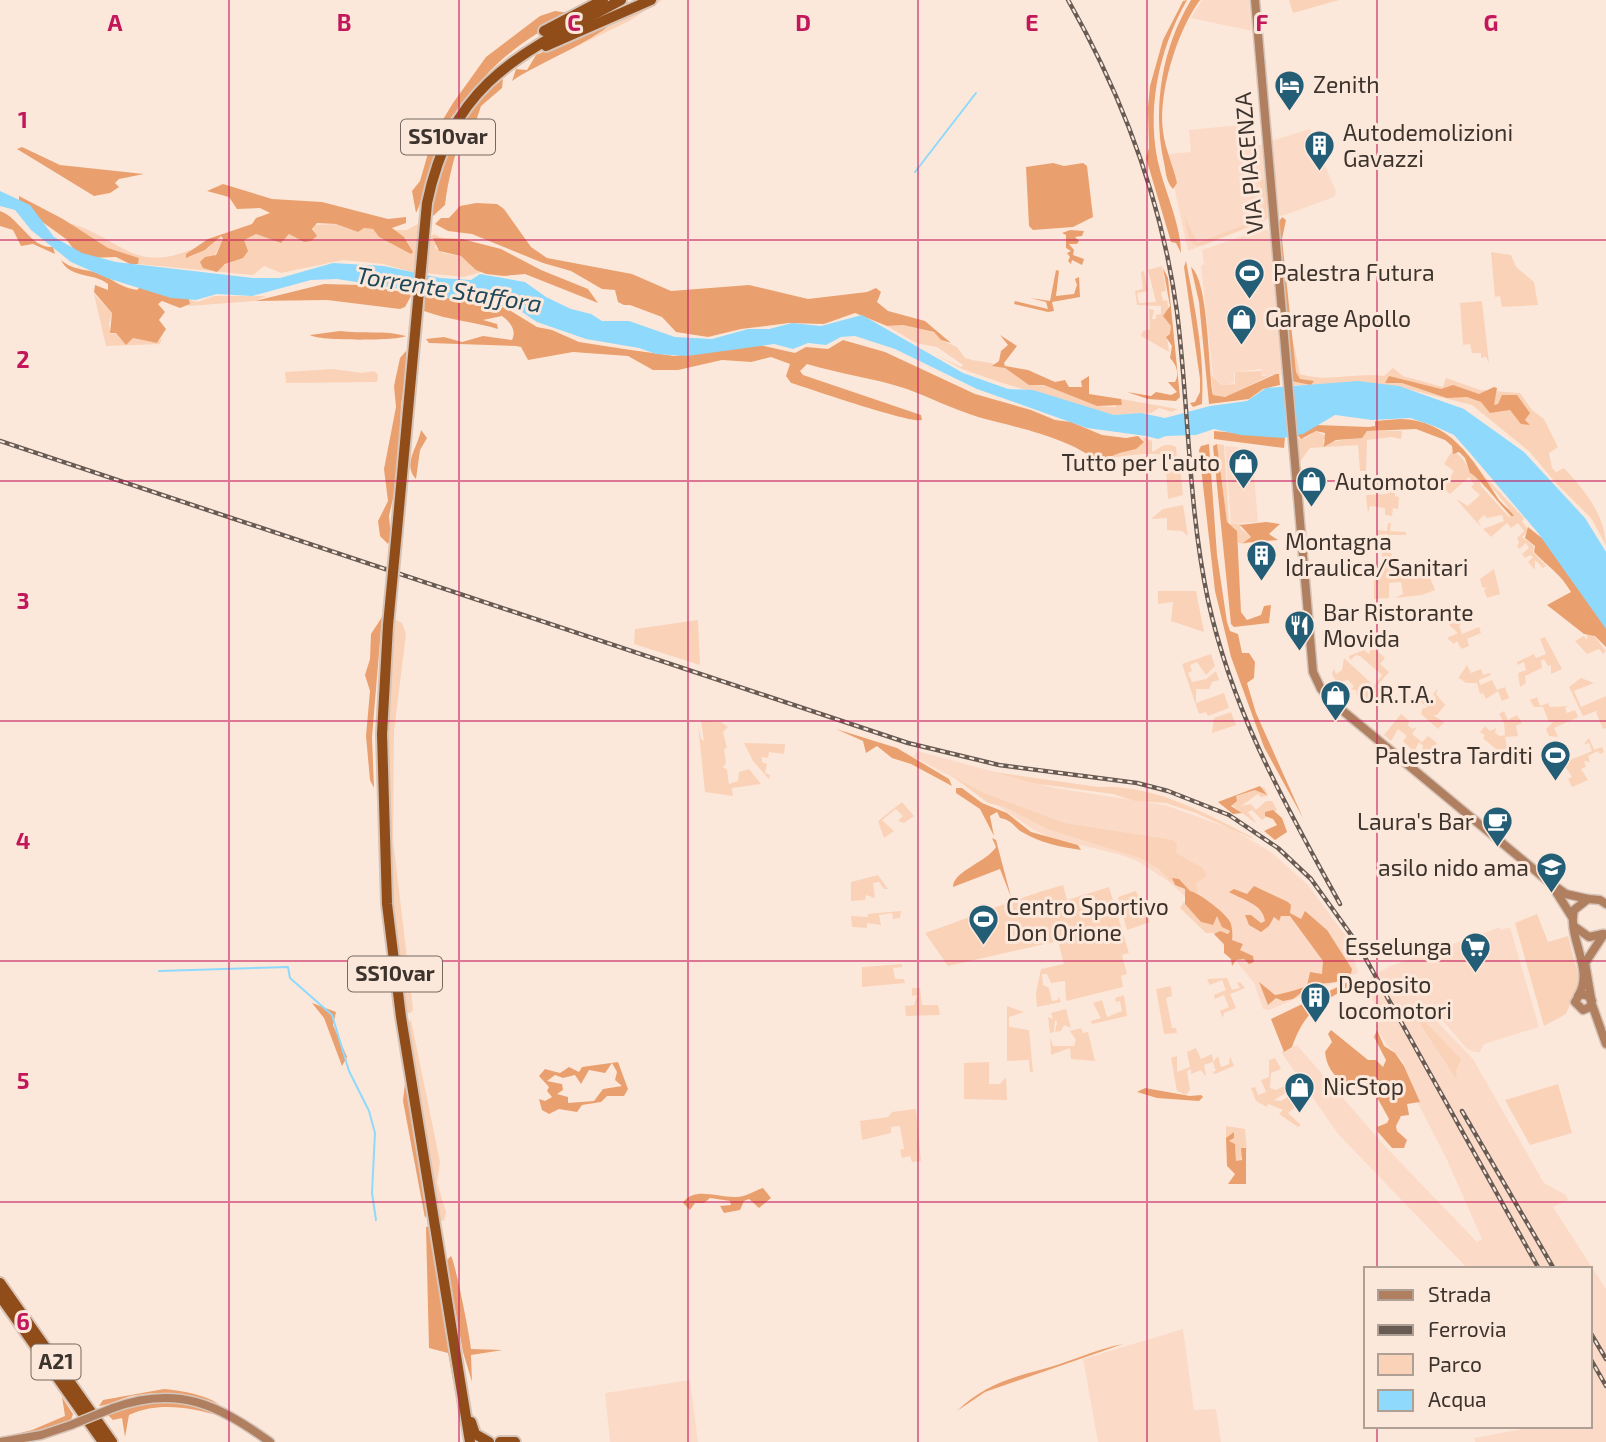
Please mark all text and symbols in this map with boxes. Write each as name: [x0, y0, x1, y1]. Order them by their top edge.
text: A: [107, 8, 123, 36]
text: B: [337, 8, 351, 36]
text: C: [567, 8, 581, 36]
text: D: [795, 8, 811, 36]
text: E: [1025, 8, 1039, 36]
text: F: [1256, 8, 1269, 36]
text: G: [1484, 8, 1498, 36]
hotel icon: Zenith: [1273, 68, 1307, 112]
place label: Zenith: [1313, 70, 1380, 98]
street label: VIA PIACENZA: [1228, 90, 1268, 235]
text: 1: [18, 105, 28, 133]
place label: Autodemolizioni Gavazzi: [1343, 118, 1513, 172]
road number: SS10var: [401, 120, 495, 154]
building icon: Autodemolizioni Gavazzi: [1303, 129, 1337, 173]
sports icon: Palestra Futura: [1233, 256, 1267, 300]
place label: Palestra Futura: [1273, 258, 1435, 286]
water label: Torrente Staffora: [354, 260, 544, 317]
shop icon: Garage Apollo: [1225, 302, 1259, 346]
place label: Garage Apollo: [1265, 304, 1411, 332]
text: 2: [16, 345, 30, 373]
shop icon: Tutto per l'auto: [1226, 446, 1260, 490]
place label: Tutto per l'auto: [1062, 448, 1220, 476]
shop icon: Automotor: [1295, 465, 1329, 509]
place label: Automotor: [1335, 467, 1448, 495]
place label: Montagna Idraulica/Sanitari: [1285, 527, 1468, 581]
building icon: Montagna Idraulica/Sanitari: [1245, 538, 1279, 582]
text: 3: [16, 586, 30, 614]
place label: Bar Ristorante Movida: [1323, 598, 1474, 652]
restaurant icon: Bar Ristorante Movida: [1283, 609, 1317, 653]
shop icon: O.R.T.A.: [1319, 678, 1353, 722]
place label: O.R.T.A.: [1359, 680, 1435, 708]
sports icon: Palestra Tarditi: [1539, 739, 1573, 783]
place label: Palestra Tarditi: [1375, 741, 1533, 769]
cafe icon: Laura's Bar: [1480, 805, 1514, 849]
place label: Laura's Bar: [1357, 807, 1474, 835]
text: 4: [16, 826, 30, 854]
school or university icon: asilo nido ama: [1535, 851, 1569, 895]
place label: asilo nido ama: [1378, 853, 1529, 881]
place label: Centro Sportivo Don Orione: [1006, 892, 1169, 946]
sports icon: Centro Sportivo Don Orione: [966, 903, 1000, 947]
supermarket icon: Esselunga: [1458, 930, 1492, 974]
place label: Esselunga: [1345, 932, 1452, 960]
road number: SS10var: [348, 956, 442, 992]
place label: Deposito locomotori: [1338, 970, 1452, 1024]
building icon: Deposito locomotori: [1298, 981, 1332, 1025]
text: 5: [17, 1066, 29, 1094]
shop icon: NicStop: [1283, 1070, 1317, 1114]
place label: NicStop: [1323, 1072, 1404, 1100]
legend: [1364, 1267, 1592, 1428]
text: Strada: [1428, 1281, 1491, 1306]
text: 6: [16, 1307, 30, 1335]
text: Ferrovia: [1428, 1316, 1507, 1341]
road number: A21: [32, 1344, 80, 1380]
text: Parco: [1428, 1351, 1482, 1376]
text: Acqua: [1428, 1386, 1487, 1411]

